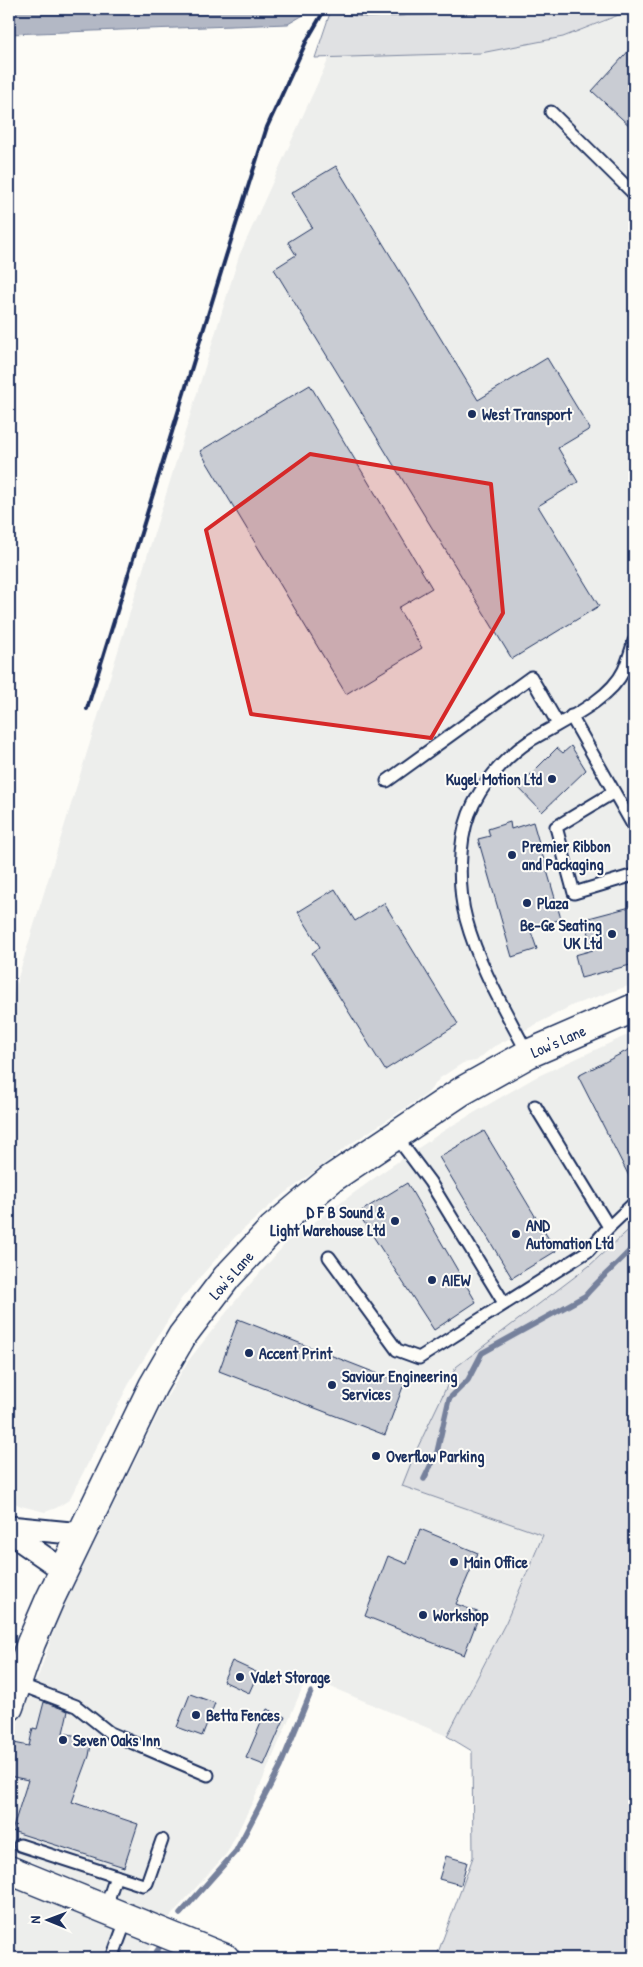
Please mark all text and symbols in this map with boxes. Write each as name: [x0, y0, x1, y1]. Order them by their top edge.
place label: West Transport: [482, 403, 572, 426]
marker: West Transport: [466, 408, 478, 420]
place label: Kugel Motion Ltd: [446, 768, 543, 791]
marker: Kugel Motion Ltd: [546, 773, 558, 785]
place label: Premier Ribbon and Packaging: [522, 835, 611, 876]
marker: Premier Ribbon and Packaging: [506, 849, 518, 861]
place label: Plaza: [537, 892, 569, 914]
marker: Plaza: [521, 897, 533, 909]
place label: Be-Ge Seating UK Ltd: [520, 914, 603, 954]
marker: Be-Ge Seating UK Ltd: [606, 928, 618, 940]
street label: Low's Lane: [527, 1019, 590, 1063]
place label: D F B Sound & Light Warehouse Ltd: [270, 1201, 386, 1242]
place label: AND Automation Ltd: [526, 1214, 614, 1254]
marker: D F B Sound & Light Warehouse Ltd: [389, 1215, 401, 1227]
marker: AND Automation Ltd: [510, 1228, 522, 1240]
street label: Low's Lane: [204, 1245, 259, 1304]
place label: AIEW: [442, 1269, 471, 1291]
marker: AIEW: [426, 1274, 438, 1286]
place label: Accent Print: [259, 1342, 333, 1364]
marker: Accent Print: [243, 1347, 255, 1359]
place label: Saviour Engineering Services: [342, 1365, 457, 1405]
marker: Saviour Engineering Services: [326, 1379, 338, 1391]
place label: Overflow Parking: [386, 1445, 484, 1468]
marker: Overflow Parking: [370, 1450, 382, 1462]
place label: Main Office: [464, 1551, 528, 1573]
marker: Main Office: [448, 1556, 460, 1568]
place label: Workshop: [433, 1604, 488, 1627]
marker: Workshop: [417, 1609, 429, 1621]
place label: Valet Storage: [250, 1666, 331, 1689]
marker: Valet Storage: [234, 1671, 246, 1683]
place label: Betta Fences: [206, 1704, 281, 1726]
marker: Betta Fences: [190, 1709, 202, 1721]
place label: Seven Oaks Inn: [73, 1729, 160, 1751]
marker: Seven Oaks Inn: [57, 1734, 69, 1746]
north arrow: [22, 1894, 72, 1944]
text: N: [25, 1915, 44, 1924]

